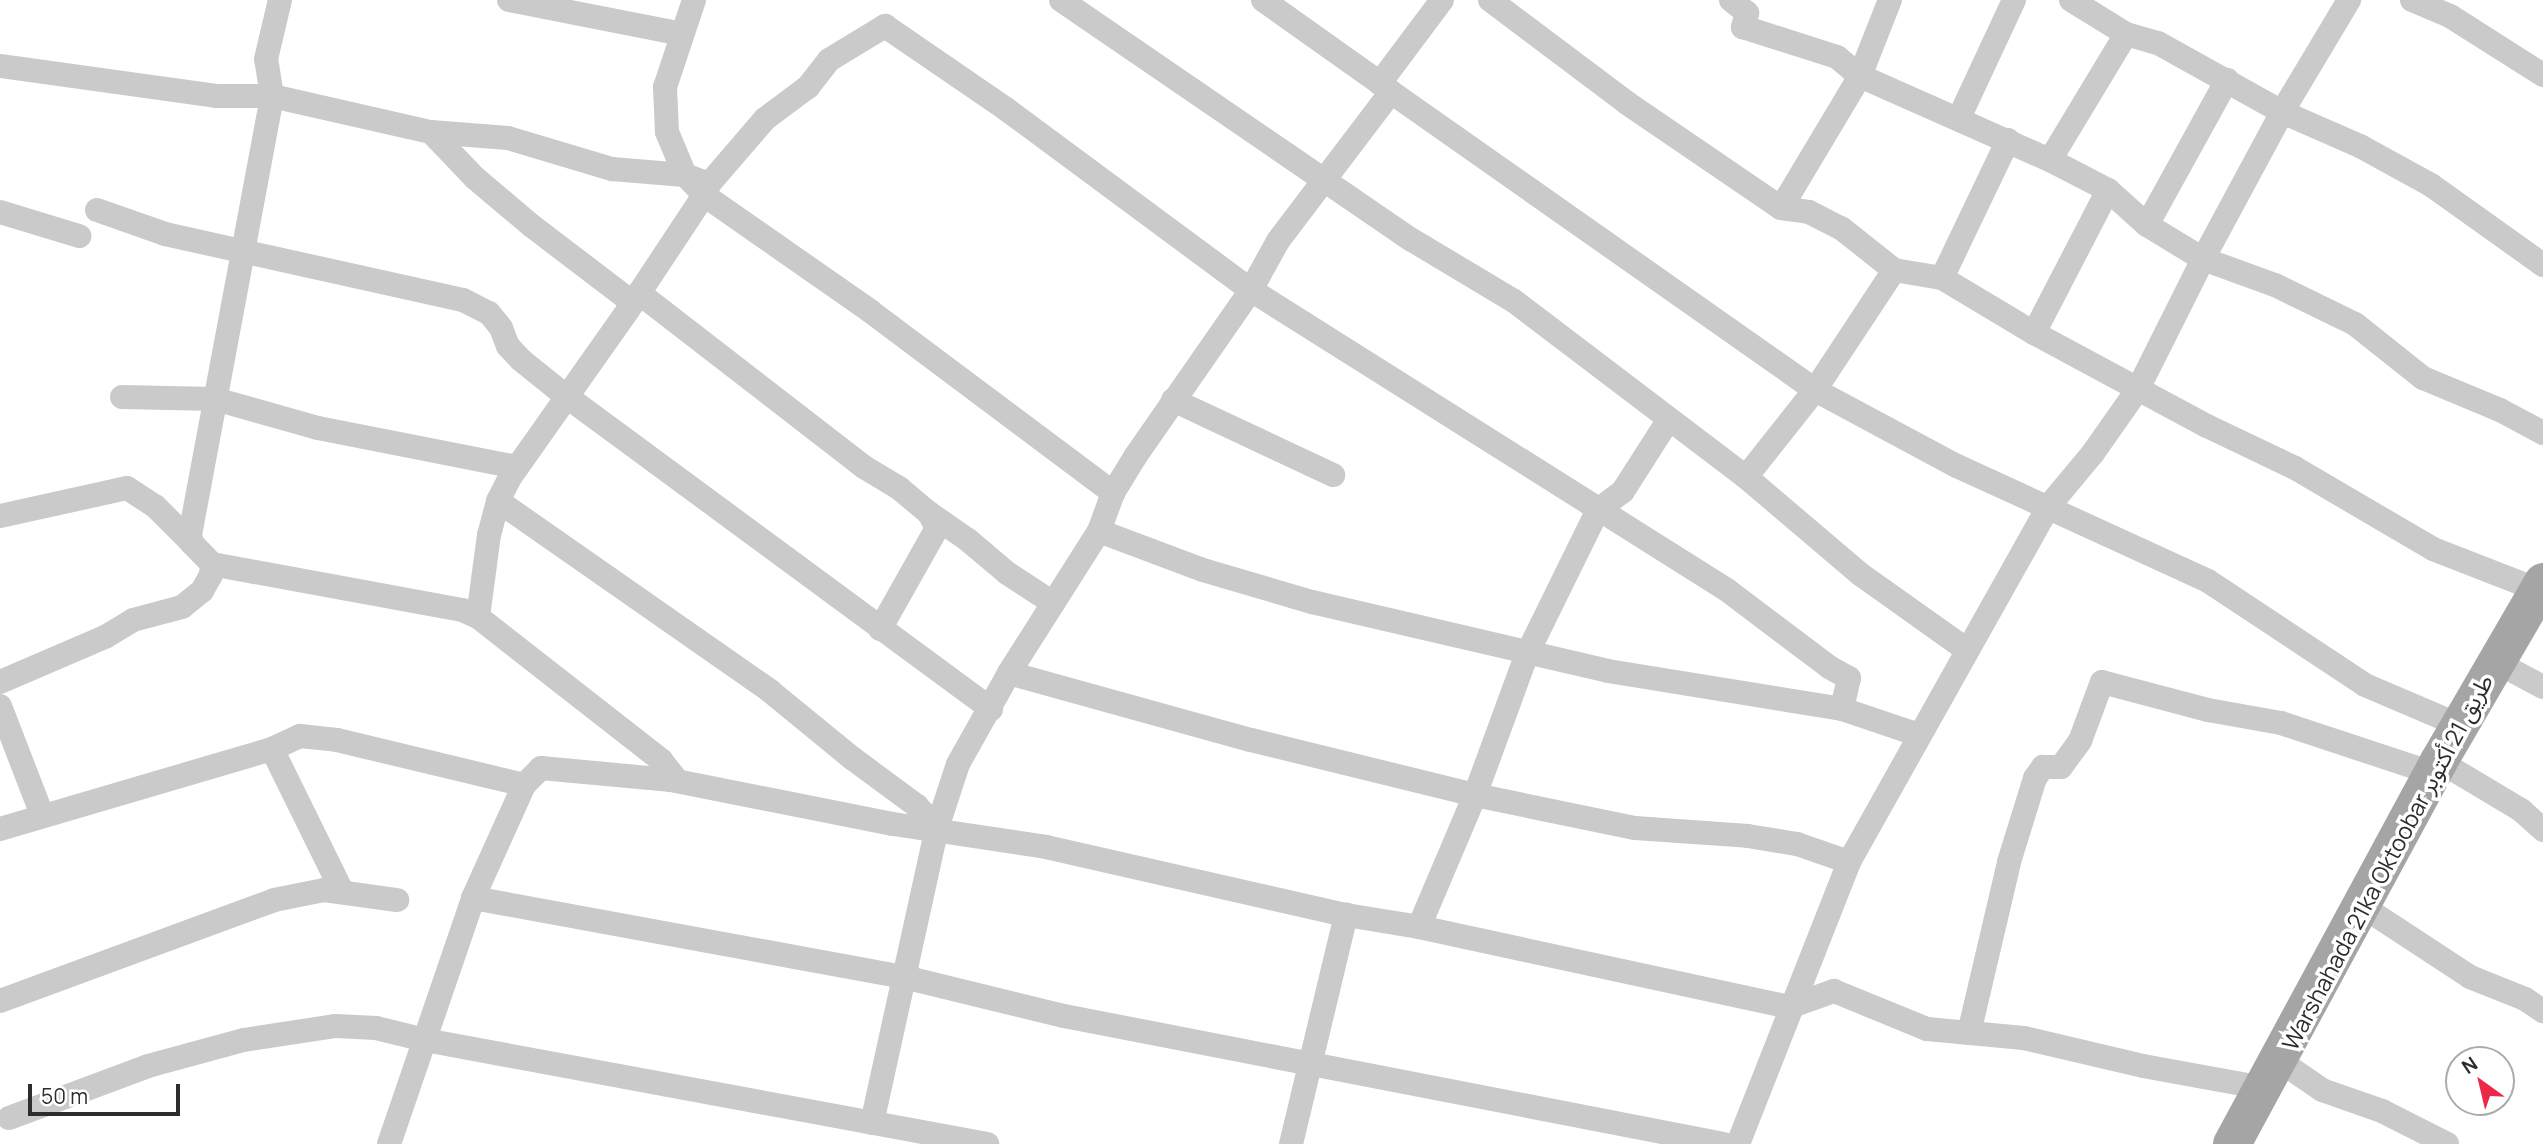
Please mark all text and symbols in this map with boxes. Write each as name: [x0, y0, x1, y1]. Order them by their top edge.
street label: Warshahada 21ka Oktoobar طريق 21 أكتوبر: [2276, 669, 2498, 1055]
north arrow: [2445, 1046, 2515, 1116]
text: N: [2456, 1051, 2482, 1080]
scale bar: [32, 1070, 184, 1114]
text: 50 m: [41, 1082, 88, 1110]

